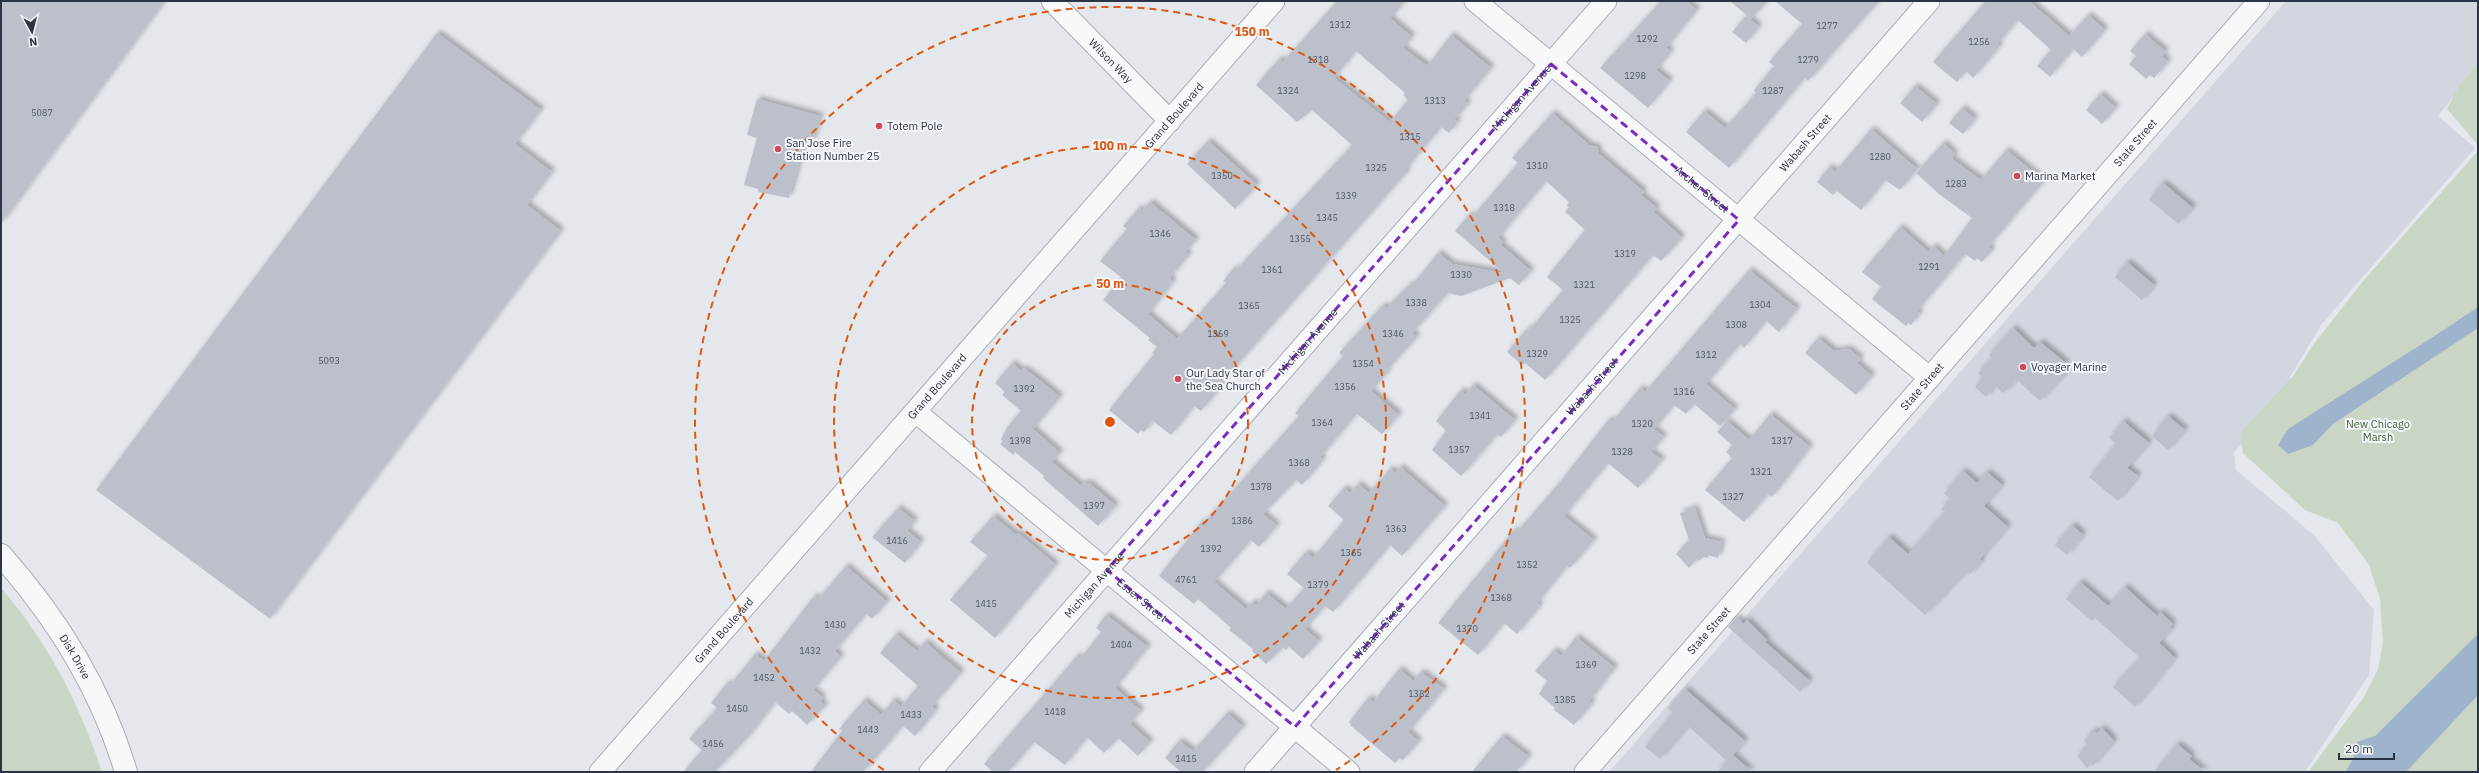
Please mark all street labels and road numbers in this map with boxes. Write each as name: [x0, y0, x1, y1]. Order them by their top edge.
street label: Wilson Way: [1086, 36, 1136, 86]
street label: Michigan Avenue: [1489, 62, 1554, 134]
street label: Grand Boulevard: [1141, 80, 1206, 151]
street label: Wabash Street: [1776, 111, 1834, 174]
street label: State Street: [2111, 116, 2160, 169]
street label: Archer Street: [1672, 163, 1732, 216]
street label: Michigan Avenue: [1275, 305, 1341, 377]
street label: Grand Boulevard: [904, 351, 970, 422]
street label: Wabash Street: [1563, 355, 1621, 418]
street label: State Street: [1897, 360, 1947, 413]
street label: Michigan Avenue: [1061, 549, 1127, 621]
street label: Essex Street: [1114, 575, 1170, 625]
street label: Grand Boulevard: [691, 595, 756, 666]
street label: Wabash Street: [1350, 599, 1408, 662]
street label: State Street: [1684, 604, 1733, 657]
street label: Disk Drive: [56, 632, 94, 681]

